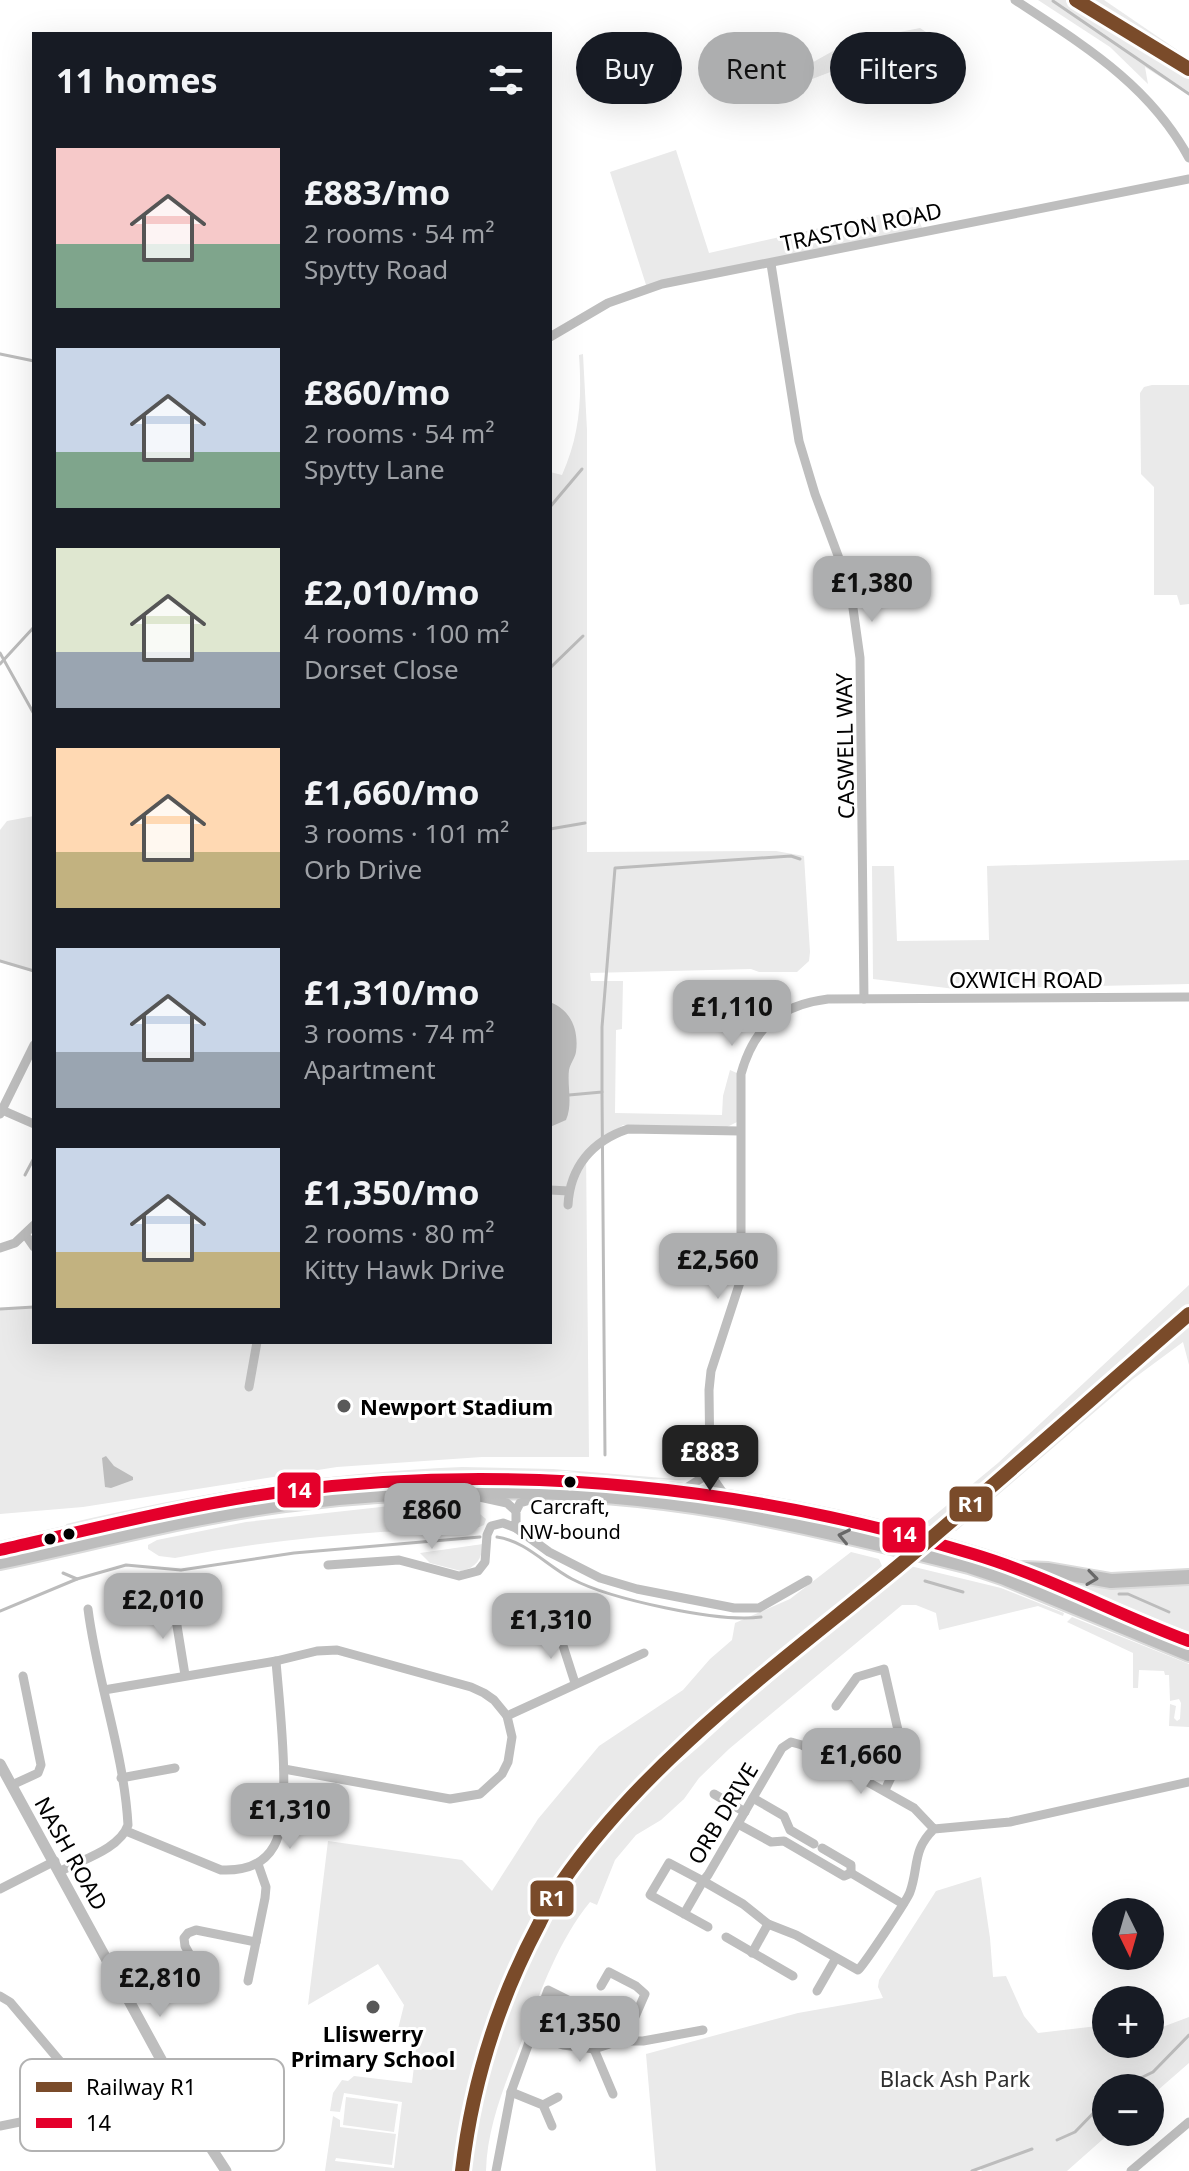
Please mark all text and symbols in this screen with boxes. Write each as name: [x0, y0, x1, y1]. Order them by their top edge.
chip: Buy: [576, 32, 682, 104]
chip: Rent: [698, 32, 814, 104]
chip: Filters: [830, 32, 966, 104]
text: 11 homes: [56, 57, 218, 103]
icon: filters: [484, 58, 528, 102]
text: £883/mo: [304, 169, 450, 215]
icon: home: [120, 180, 216, 276]
street label: TRASTON ROAD: [778, 194, 944, 258]
text: 2 rooms · 54 m²: [304, 215, 494, 251]
text: Spytty Road: [304, 251, 448, 287]
text: £860/mo: [304, 369, 450, 415]
icon: home: [120, 380, 216, 476]
text: 2 rooms · 54 m²: [304, 415, 494, 451]
text: Spytty Lane: [304, 451, 445, 487]
pin: £1,380: [807, 556, 937, 624]
text: £1,380: [831, 564, 913, 600]
text: £2,010/mo: [304, 569, 479, 615]
icon: home: [120, 580, 216, 676]
text: 4 rooms · 100 m²: [304, 615, 509, 651]
text: Dorset Close: [304, 651, 459, 687]
street label: CASWELL WAY: [828, 672, 860, 819]
text: £1,660/mo: [304, 769, 479, 815]
icon: home: [120, 780, 216, 876]
text: 3 rooms · 101 m²: [304, 815, 509, 851]
text: Orb Drive: [304, 851, 422, 887]
street label: OXWICH ROAD: [949, 964, 1103, 994]
text: £1,310/mo: [304, 969, 479, 1015]
icon: home: [120, 980, 216, 1076]
pin: £1,110: [667, 980, 797, 1048]
text: £1,110: [691, 988, 773, 1024]
text: 3 rooms · 74 m²: [304, 1015, 494, 1051]
text: Apartment: [304, 1051, 436, 1087]
text: £1,350/mo: [304, 1169, 479, 1215]
icon: home: [120, 1180, 216, 1276]
text: 2 rooms · 80 m²: [304, 1215, 494, 1251]
pin: £2,560: [653, 1233, 783, 1301]
text: £2,560: [677, 1241, 759, 1277]
text: Kitty Hawk Drive: [304, 1251, 505, 1287]
place label: Newport Stadium: [360, 1391, 553, 1421]
marker: Newport Stadium: [335, 1397, 353, 1415]
pin: £883: [663, 1425, 757, 1493]
text: £883: [680, 1433, 740, 1469]
line badge: 14: [276, 1471, 322, 1509]
text: 14: [286, 1474, 312, 1504]
marker: Carcraft, NW-bound: [562, 1474, 578, 1490]
pin: £860: [385, 1483, 479, 1551]
line badge: R1: [948, 1485, 994, 1523]
text: R1: [957, 1488, 985, 1518]
text: £860: [402, 1491, 462, 1527]
place label: Carcraft, NW-bound: [519, 1493, 621, 1545]
line badge: 14: [881, 1516, 927, 1554]
text: 14: [891, 1518, 917, 1548]
unlabelled marker: [61, 1526, 77, 1542]
one-way arrow: [838, 1528, 852, 1545]
unlabelled marker: [42, 1531, 58, 1547]
one-way arrow: [1085, 1569, 1099, 1586]
pin: £2,010: [98, 1573, 228, 1641]
text: £2,010: [122, 1581, 204, 1617]
pin: £1,310: [486, 1593, 616, 1661]
text: £1,310: [510, 1601, 592, 1637]
pin: £1,660: [796, 1728, 926, 1796]
text: £1,660: [820, 1736, 902, 1772]
street label: ORB DRIVE: [680, 1757, 764, 1869]
pin: £1,310: [225, 1783, 355, 1851]
street label: NASH ROAD: [28, 1791, 116, 1915]
text: £1,310: [249, 1791, 331, 1827]
line badge: R1: [529, 1879, 575, 1918]
text: R1: [538, 1882, 566, 1912]
north arrow: [1092, 1898, 1164, 1970]
map controls: [1092, 1898, 1164, 2146]
pin: £2,810: [95, 1951, 225, 2019]
text: £2,810: [119, 1959, 201, 1995]
button: +: [1092, 1986, 1164, 2058]
pin: £1,350: [515, 1996, 645, 2064]
marker: Lliswerry Primary School: [364, 1998, 382, 2016]
text: £1,350: [539, 2004, 621, 2040]
place label: Lliswerry Primary School: [291, 2018, 455, 2073]
legend: [20, 2059, 284, 2151]
park label: Black Ash Park: [880, 2063, 1031, 2093]
text: Railway R1: [86, 2071, 196, 2101]
button: −: [1092, 2074, 1164, 2146]
text: 14: [86, 2107, 112, 2137]

